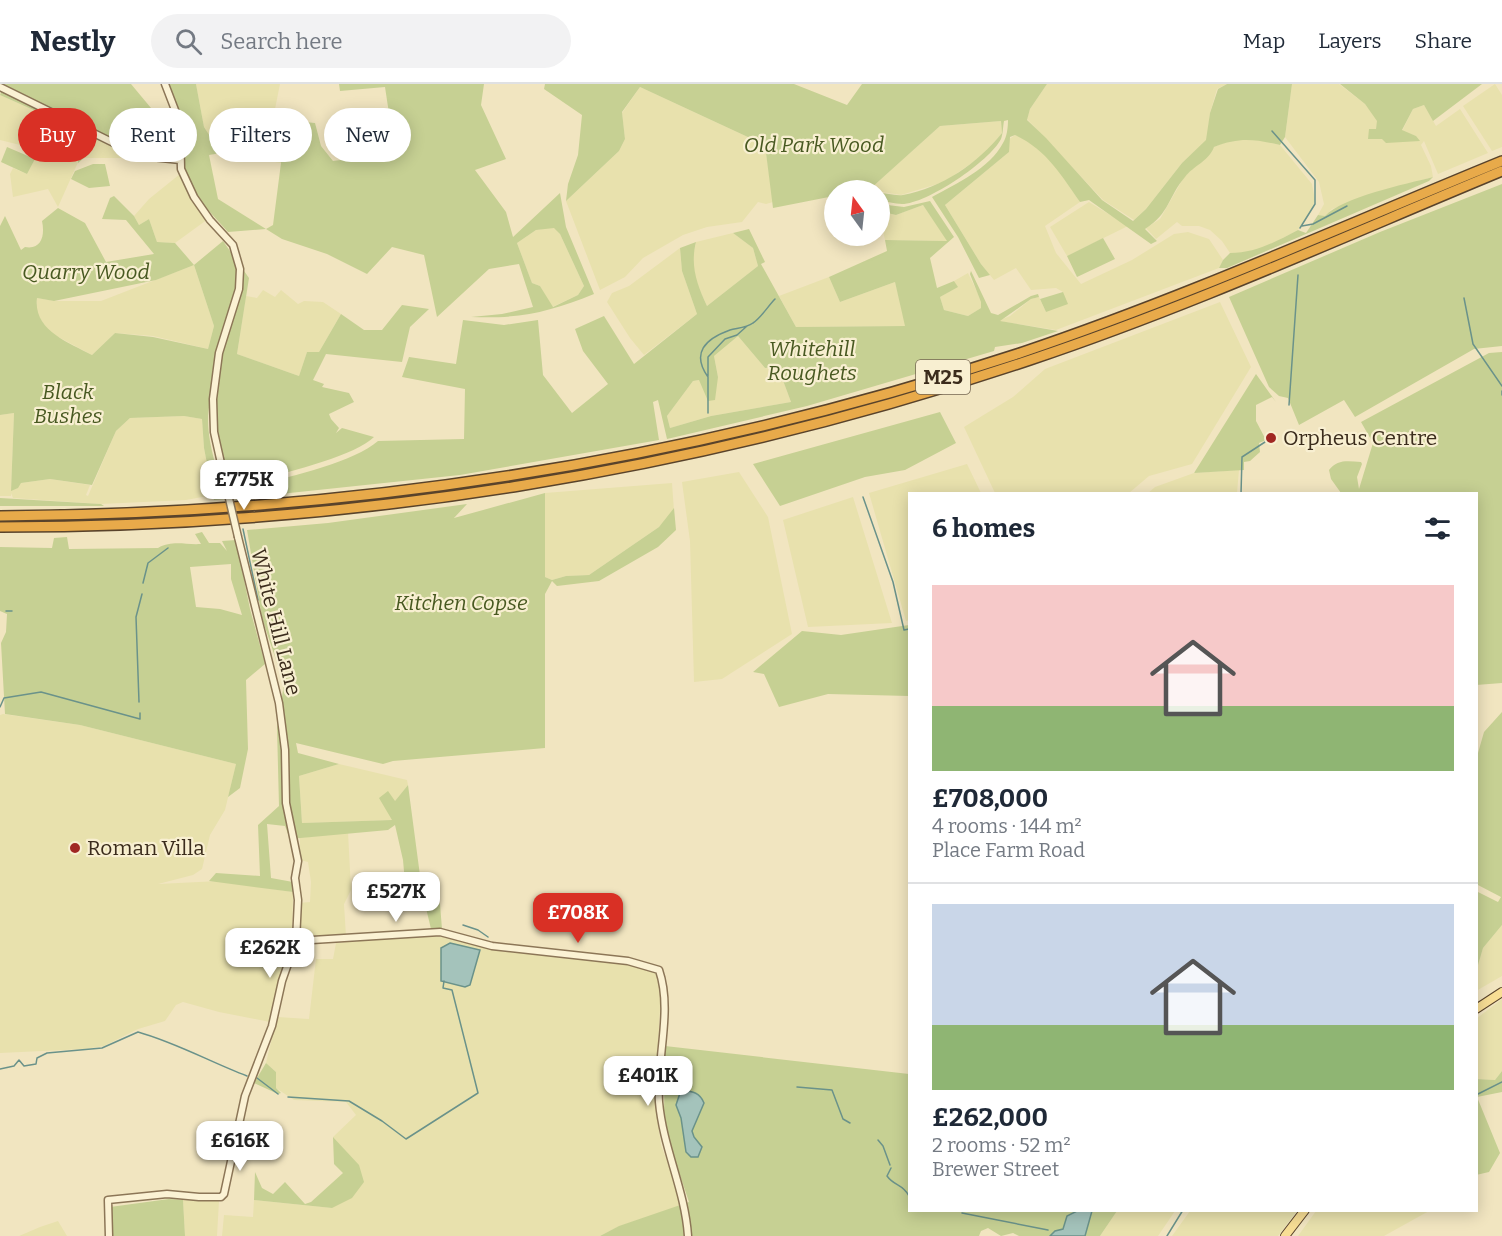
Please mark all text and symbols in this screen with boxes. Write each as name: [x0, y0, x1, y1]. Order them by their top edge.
search box: [151, 14, 571, 68]
text: Nestly: [30, 25, 115, 58]
icon: search: [172, 25, 205, 58]
text: Search here: [220, 28, 342, 55]
text: Map: [1243, 28, 1285, 54]
text: Layers: [1318, 28, 1382, 54]
text: Share: [1415, 28, 1472, 54]
chip: Buy: [18, 108, 97, 162]
chip: Rent: [109, 108, 197, 162]
chip: Filters: [209, 108, 312, 162]
chip: New: [324, 108, 411, 162]
park label: Old Park Wood: [744, 132, 884, 158]
north arrow: [824, 180, 890, 246]
map controls: [824, 180, 890, 246]
park label: Quarry Wood: [22, 259, 150, 285]
park label: Whitehill Roughets: [767, 336, 857, 386]
road number: M25: [916, 360, 970, 394]
park label: Black Bushes: [34, 379, 102, 429]
place label: Orpheus Centre: [1283, 425, 1437, 451]
marker: Orpheus Centre: [1264, 431, 1278, 445]
pin: £775K: [202, 460, 286, 511]
text: £775K: [214, 467, 274, 491]
icon: filters: [1421, 512, 1454, 545]
text: 6 homes: [932, 513, 1035, 544]
street label: White Hill Lane: [245, 546, 307, 698]
park label: Kitchen Copse: [394, 590, 528, 616]
icon: home: [1139, 624, 1247, 732]
text: £708,000: [932, 783, 1048, 814]
text: 4 rooms · 144 m²: [932, 814, 1082, 838]
place label: Roman Villa: [87, 835, 205, 861]
text: Place Farm Road: [932, 838, 1085, 862]
marker: Roman Villa: [68, 841, 82, 855]
pin: £527K: [354, 872, 438, 923]
text: £527K: [366, 879, 426, 903]
pin: £708K: [536, 893, 620, 944]
text: £708K: [547, 900, 609, 924]
pin: £262K: [228, 928, 312, 979]
text: £262K: [239, 935, 301, 959]
icon: home: [1139, 943, 1247, 1051]
pin: £401K: [606, 1056, 690, 1107]
text: £401K: [618, 1063, 678, 1087]
text: £262,000: [932, 1102, 1048, 1133]
pin: £616K: [198, 1121, 282, 1172]
text: £616K: [210, 1128, 270, 1152]
text: 2 rooms · 52 m²: [932, 1133, 1071, 1157]
text: Brewer Street: [932, 1157, 1059, 1181]

